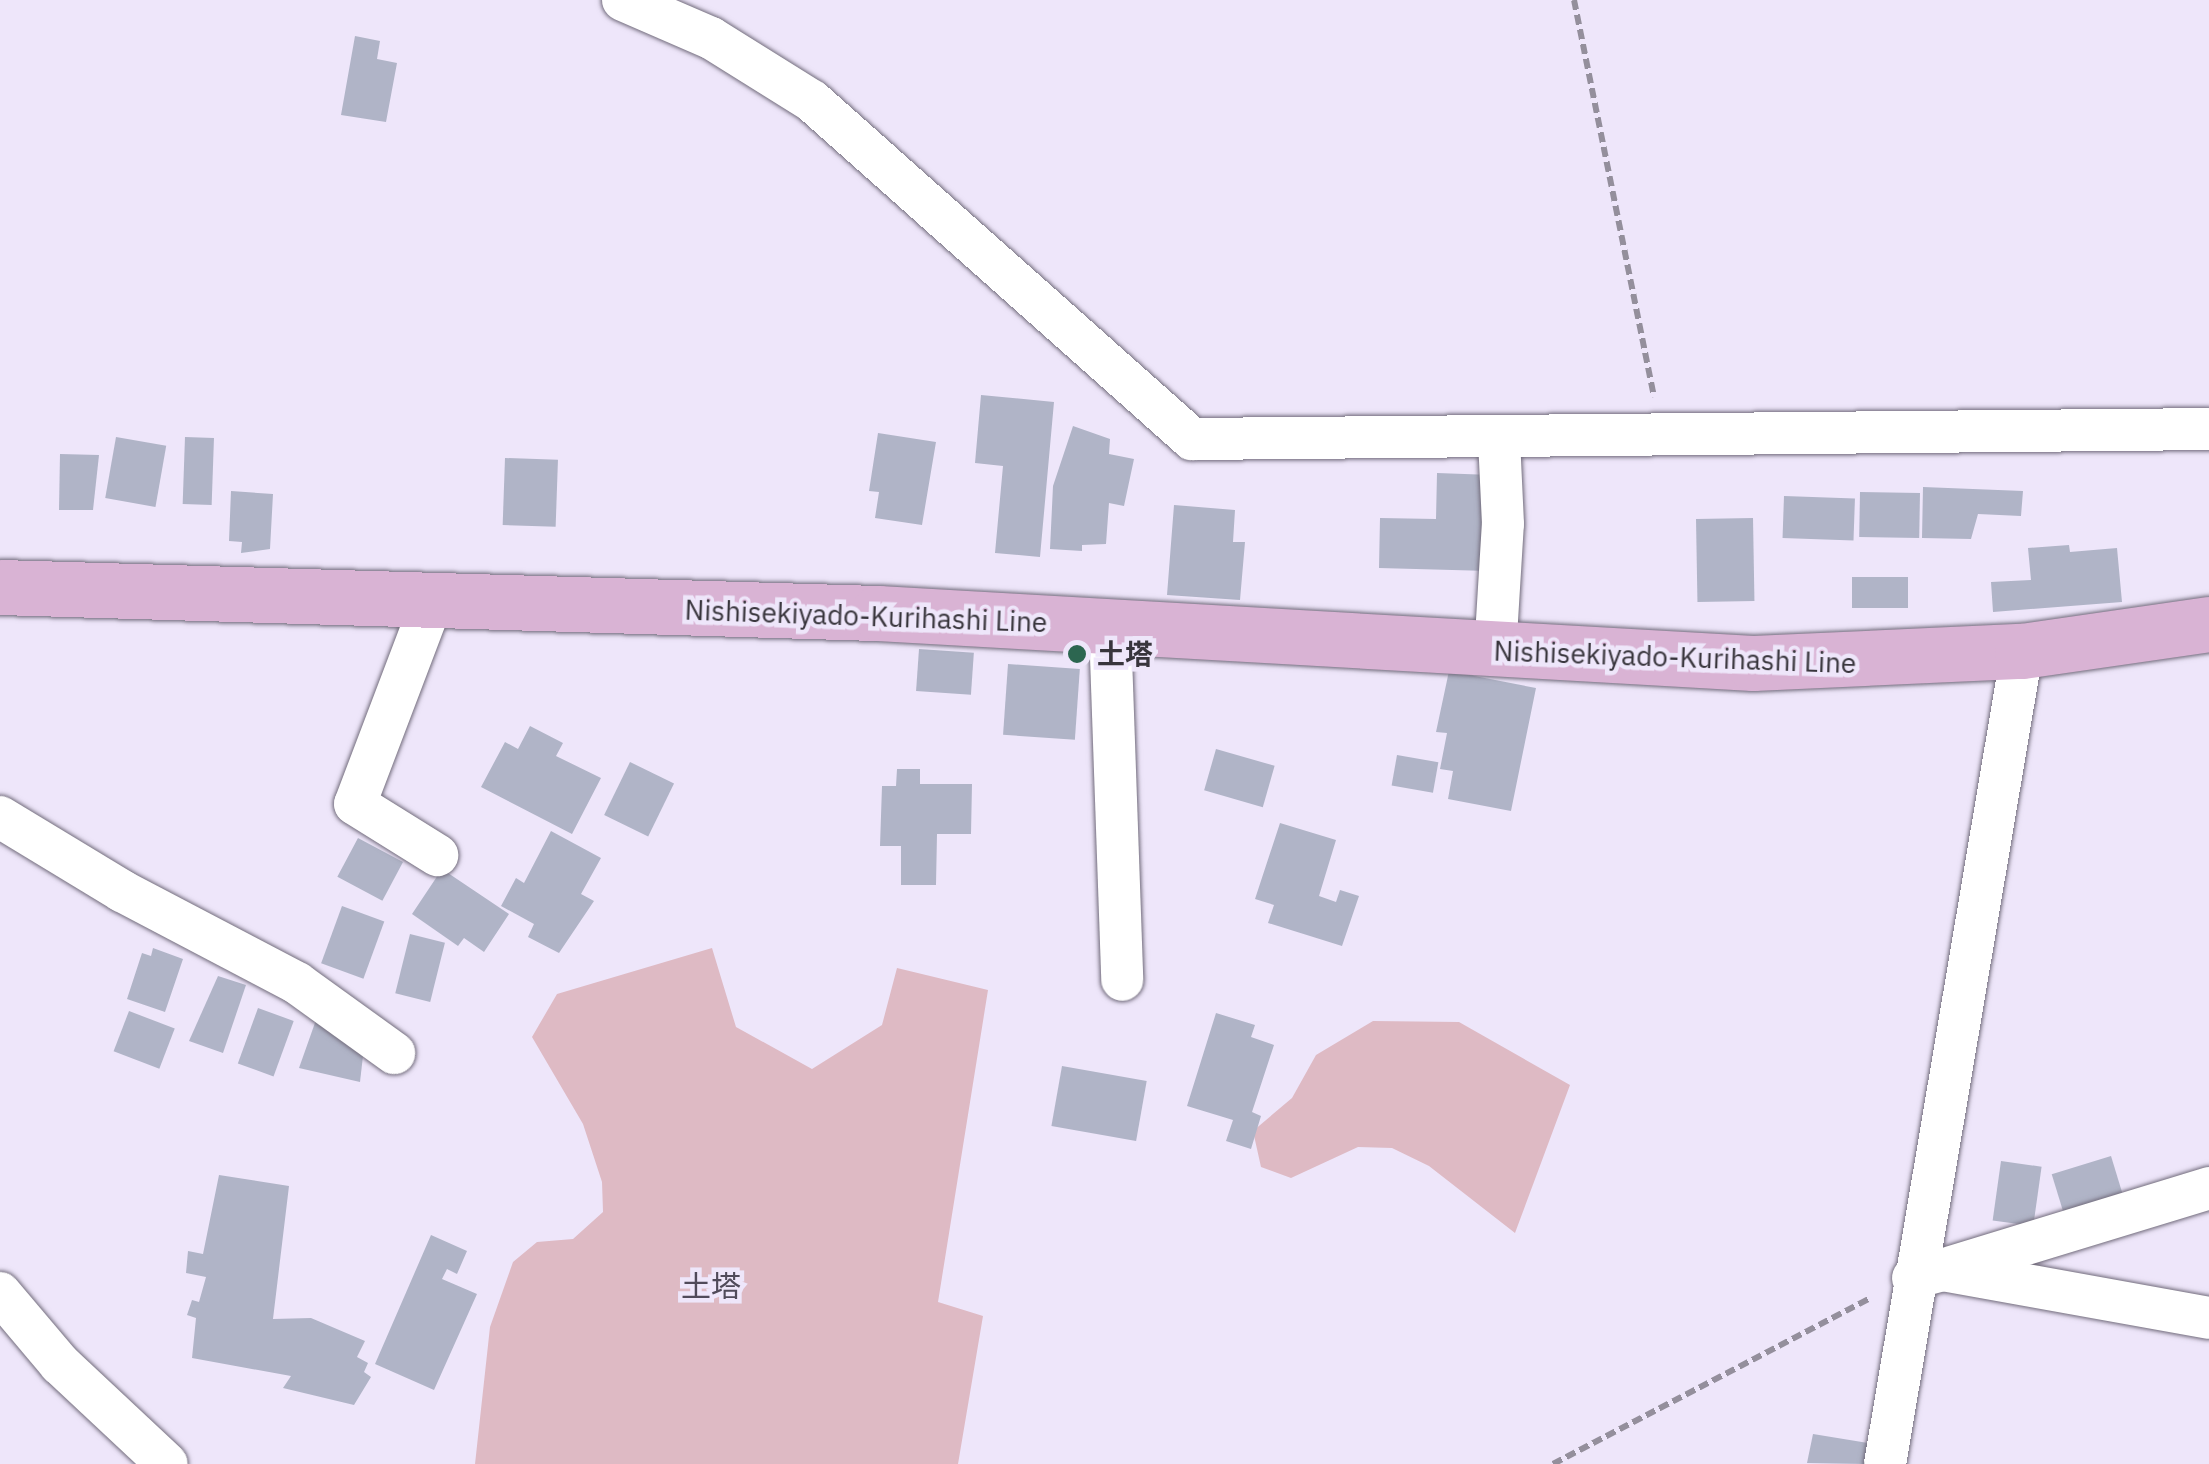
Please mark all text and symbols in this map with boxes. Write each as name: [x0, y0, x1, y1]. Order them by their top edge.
street label: Nishisekiyado-Kurihashi Line: [684, 593, 1048, 639]
street label: Nishisekiyado-Kurihashi Line: [1493, 634, 1857, 680]
place label: 土塔: [1097, 637, 1153, 671]
marker: 土塔: [1066, 643, 1088, 665]
district label: 土塔: [681, 1268, 741, 1304]

